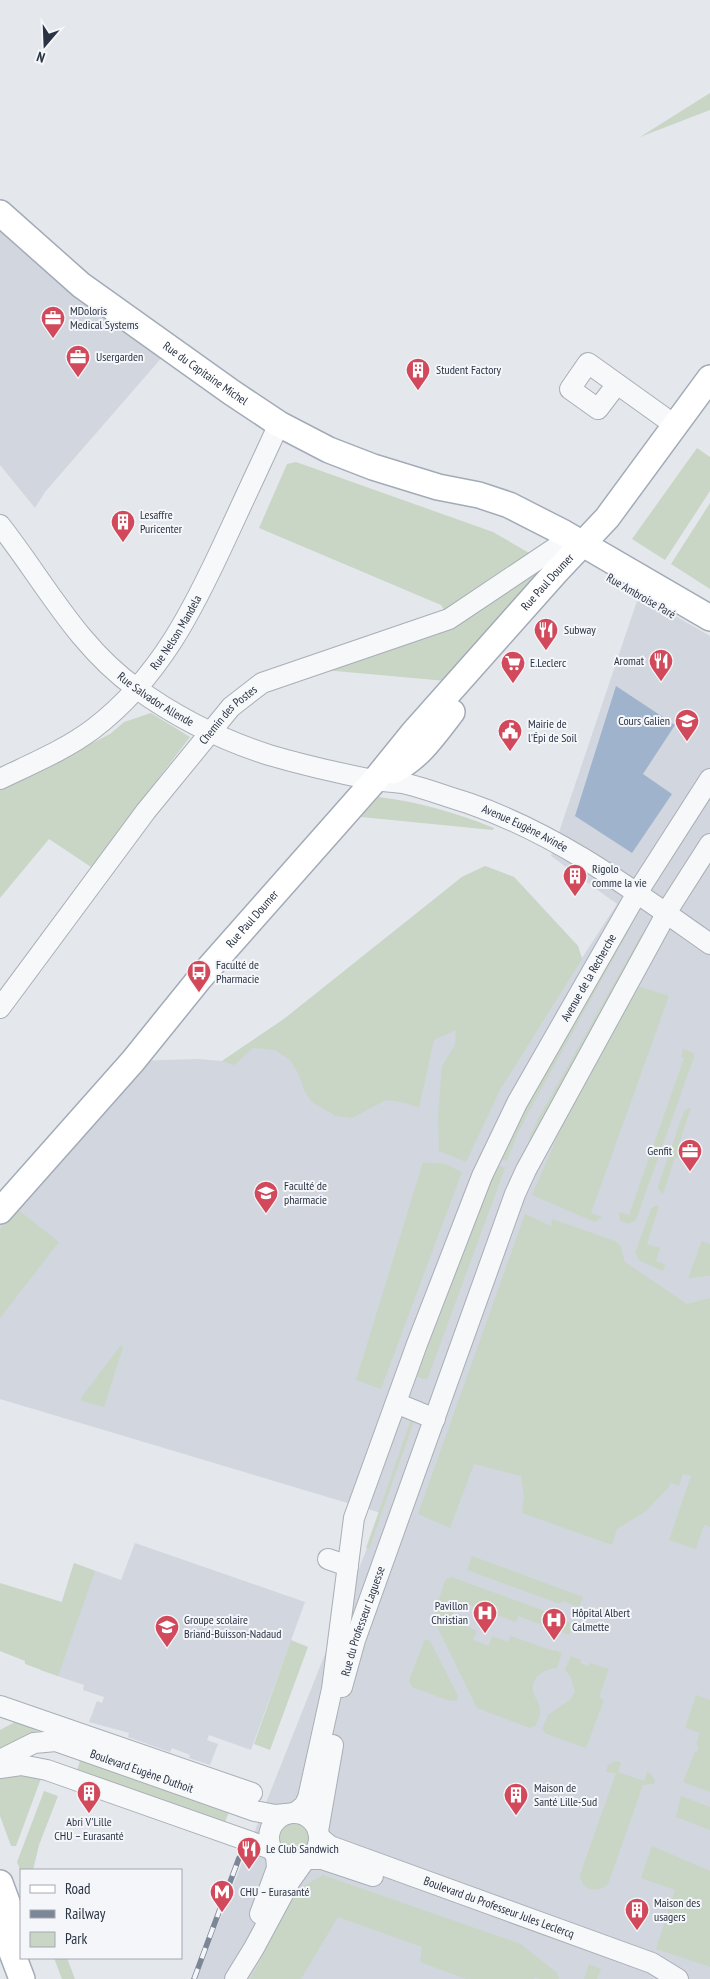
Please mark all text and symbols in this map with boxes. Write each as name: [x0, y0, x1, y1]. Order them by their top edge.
north arrow: [20, 20, 70, 70]
text: N: [34, 48, 47, 67]
place label: MDoloris Medical Systems: [70, 303, 139, 332]
office icon: MDoloris Medical Systems: [40, 305, 66, 339]
street label: Rue du Capitaine Michel: [160, 338, 251, 408]
office icon: Usergarden: [65, 344, 91, 378]
place label: Usergarden: [96, 349, 143, 364]
building icon: Student Factory: [405, 357, 431, 391]
place label: Student Factory: [436, 362, 502, 377]
place label: Lesaffre Puricenter: [140, 507, 183, 536]
building icon: Lesaffre Puricenter: [110, 509, 136, 543]
street label: Rue Paul Doumer: [517, 549, 577, 613]
street label: Rue Ambroise Paré: [604, 570, 679, 621]
street label: Rue Nelson Mandela: [147, 592, 204, 673]
restaurant icon: Subway: [533, 617, 559, 651]
place label: Subway: [564, 622, 596, 637]
restaurant icon: Aromat: [648, 648, 674, 682]
supermarket icon: E.Leclerc: [500, 650, 526, 684]
place label: Aromat: [614, 653, 645, 668]
place label: E.Leclerc: [530, 655, 567, 670]
street label: Rue Salvador Allende: [115, 669, 197, 729]
street label: Chemin des Postes: [196, 682, 260, 747]
school or university icon: Cours Galien: [674, 708, 700, 742]
place label: Cours Galien: [618, 713, 670, 728]
place label: Mairie de l'Épi de Soil: [528, 716, 577, 745]
public building icon: Mairie de l'Épi de Soil: [497, 718, 523, 752]
street label: Avenue Eugène Avinée: [480, 801, 571, 855]
place label: Rigolo comme la vie: [592, 861, 647, 890]
building icon: Rigolo comme la vie: [562, 863, 588, 897]
street label: Rue Paul Doumer: [222, 886, 282, 950]
street label: Avenue de la Recherche: [557, 931, 619, 1024]
place label: Faculté de Pharmacie: [216, 957, 259, 986]
bus stop icon: Faculté de Pharmacie: [186, 959, 212, 993]
office icon: Genfit: [677, 1138, 703, 1172]
place label: Genfit: [647, 1143, 673, 1158]
place label: Faculté de pharmacie: [284, 1178, 327, 1207]
school or university icon: Faculté de pharmacie: [253, 1180, 279, 1214]
street label: Rue du Professeur Laguesse: [337, 1564, 388, 1678]
place label: Pavillon Christian: [431, 1598, 468, 1627]
hospital icon: Pavillon Christian: [472, 1600, 498, 1634]
place label: Hôpital Albert Calmette: [572, 1605, 631, 1634]
hospital icon: Hôpital Albert Calmette: [541, 1607, 567, 1641]
place label: Groupe scolaire Briand-Buisson-Nadaud: [184, 1612, 281, 1641]
school or university icon: Groupe scolaire Briand-Buisson-Nadaud: [154, 1614, 180, 1648]
street label: Boulevard Eugène Duthoit: [88, 1746, 196, 1796]
building icon: Abri V'Lille CHU – Eurasanté: [76, 1780, 102, 1814]
place label: Maison de Santé Lille-Sud: [534, 1780, 597, 1809]
building icon: Maison de Santé Lille-Sud: [503, 1782, 529, 1816]
place label: Abri V'Lille CHU – Eurasanté: [54, 1814, 124, 1843]
restaurant icon: Le Club Sandwich: [236, 1836, 262, 1870]
place label: Le Club Sandwich: [266, 1841, 339, 1856]
legend: [20, 1869, 182, 1959]
street label: Boulevard du Professeur Jules Leclercq: [422, 1873, 576, 1941]
text: Road: [65, 1879, 91, 1898]
metro station icon: CHU – Eurasanté: [209, 1879, 235, 1913]
place label: CHU – Eurasanté: [240, 1884, 309, 1899]
place label: Maison des usagers: [654, 1895, 700, 1924]
building icon: Maison des usagers: [624, 1897, 650, 1931]
text: Railway: [65, 1904, 106, 1923]
text: Park: [65, 1929, 87, 1948]

